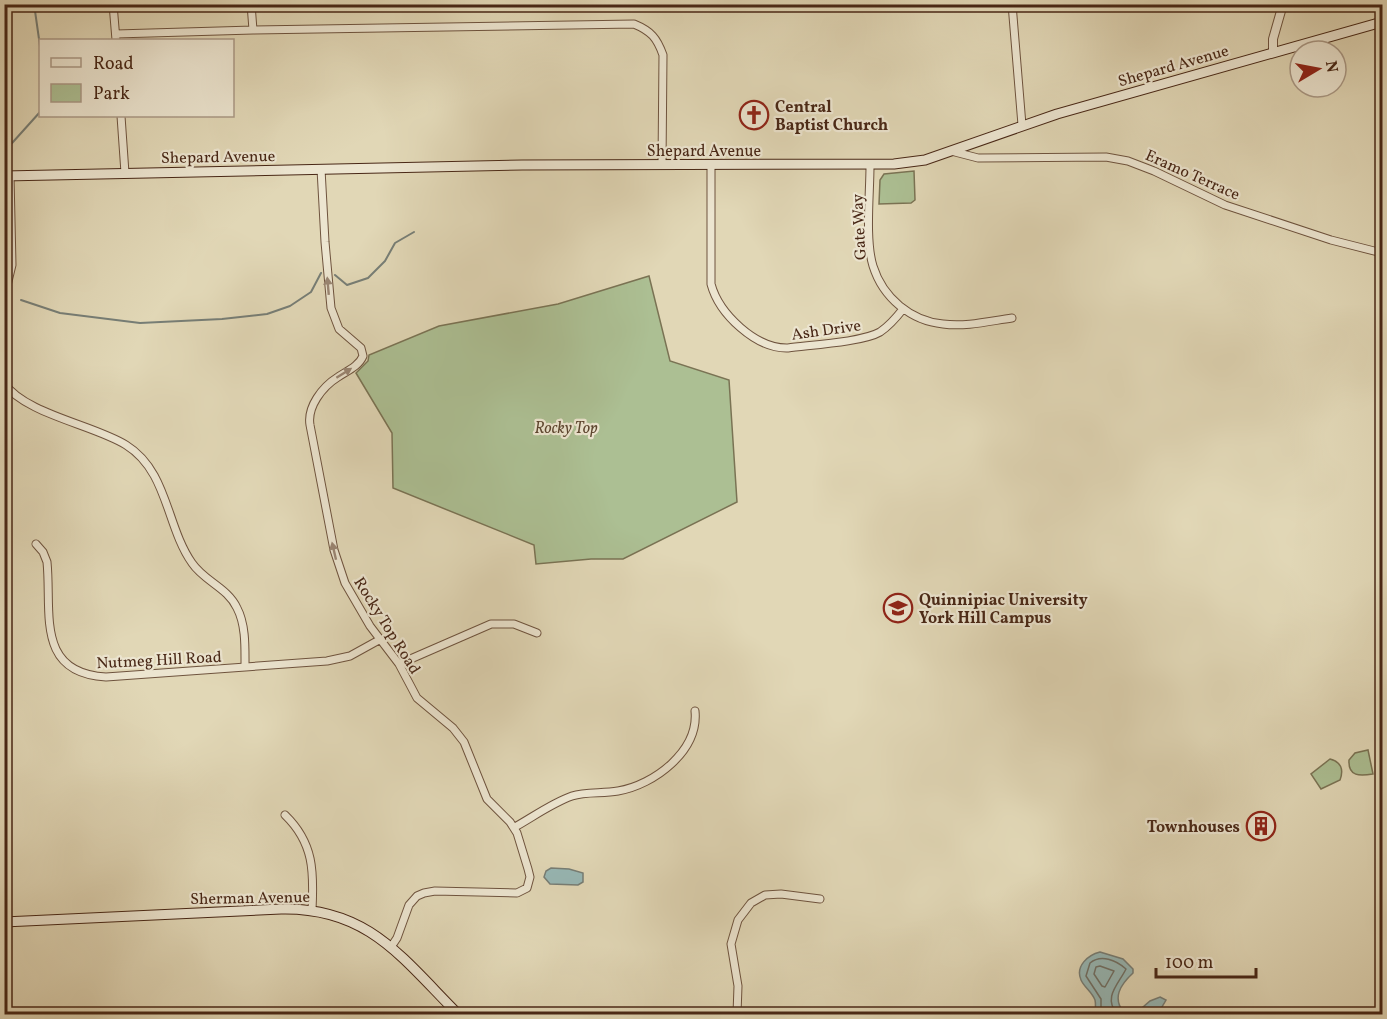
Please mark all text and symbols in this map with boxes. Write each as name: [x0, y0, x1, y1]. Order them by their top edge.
legend: [39, 39, 234, 117]
north arrow: [1288, 39, 1348, 99]
street label: Shepard Avenue: [1116, 41, 1232, 93]
text: Road: [93, 52, 134, 77]
text: N: [1319, 59, 1343, 75]
text: Park: [93, 82, 130, 107]
place label: Central Baptist Church: [775, 97, 888, 137]
church icon: Central Baptist Church: [738, 99, 770, 131]
street label: Shepard Avenue: [647, 141, 761, 163]
street label: Eramo Terrace: [1141, 145, 1243, 207]
street label: Shepard Avenue: [161, 146, 275, 170]
street label: Gate Way: [847, 193, 873, 261]
one-way arrow: [324, 277, 333, 296]
street label: Ash Drive: [790, 315, 862, 347]
one-way arrow: [336, 367, 353, 378]
park label: Rocky Top: [534, 418, 598, 440]
one-way arrow: [329, 542, 339, 560]
street label: Rocky Top Road: [348, 573, 425, 679]
place label: Quinnipiac University York Hill Campus: [919, 590, 1088, 630]
school or university icon: Quinnipiac University York Hill Campus: [882, 592, 914, 624]
street label: Nutmeg Hill Road: [96, 647, 222, 675]
building icon: Townhouses: [1245, 810, 1277, 842]
place label: Townhouses: [1147, 817, 1240, 839]
street label: Sherman Avenue: [190, 887, 310, 911]
scale bar: [1156, 941, 1256, 979]
text: 100 m: [1165, 951, 1214, 976]

